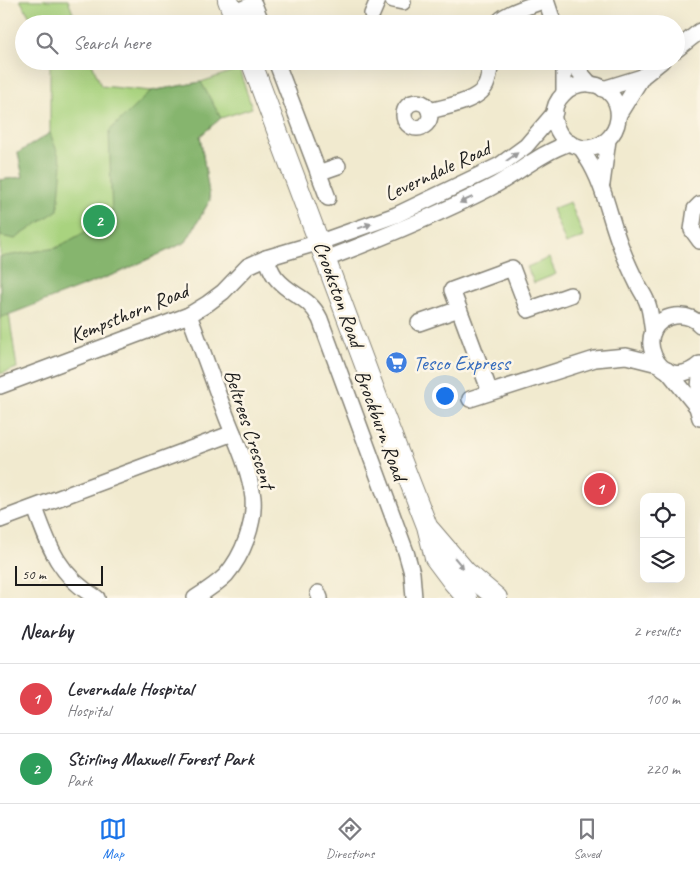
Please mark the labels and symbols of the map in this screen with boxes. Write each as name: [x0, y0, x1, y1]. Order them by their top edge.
street label: Leverndale Road: [380, 134, 497, 207]
one-way arrow: [505, 152, 519, 162]
one-way arrow: [458, 195, 473, 204]
pin: 2: [83, 202, 115, 240]
one-way arrow: [358, 222, 373, 229]
street label: Crookston Road: [308, 237, 371, 353]
street label: Kempsthorn Road: [66, 276, 195, 349]
place label: Tesco Express: [413, 350, 511, 376]
supermarket icon: Tesco Express: [385, 351, 409, 375]
street label: Beltrees Crescent: [218, 366, 282, 495]
street label: Brockburn Road: [349, 366, 414, 487]
your location: [432, 383, 458, 409]
pin: 1: [584, 470, 616, 508]
one-way arrow: [453, 557, 465, 569]
scale bar: [15, 563, 102, 586]

